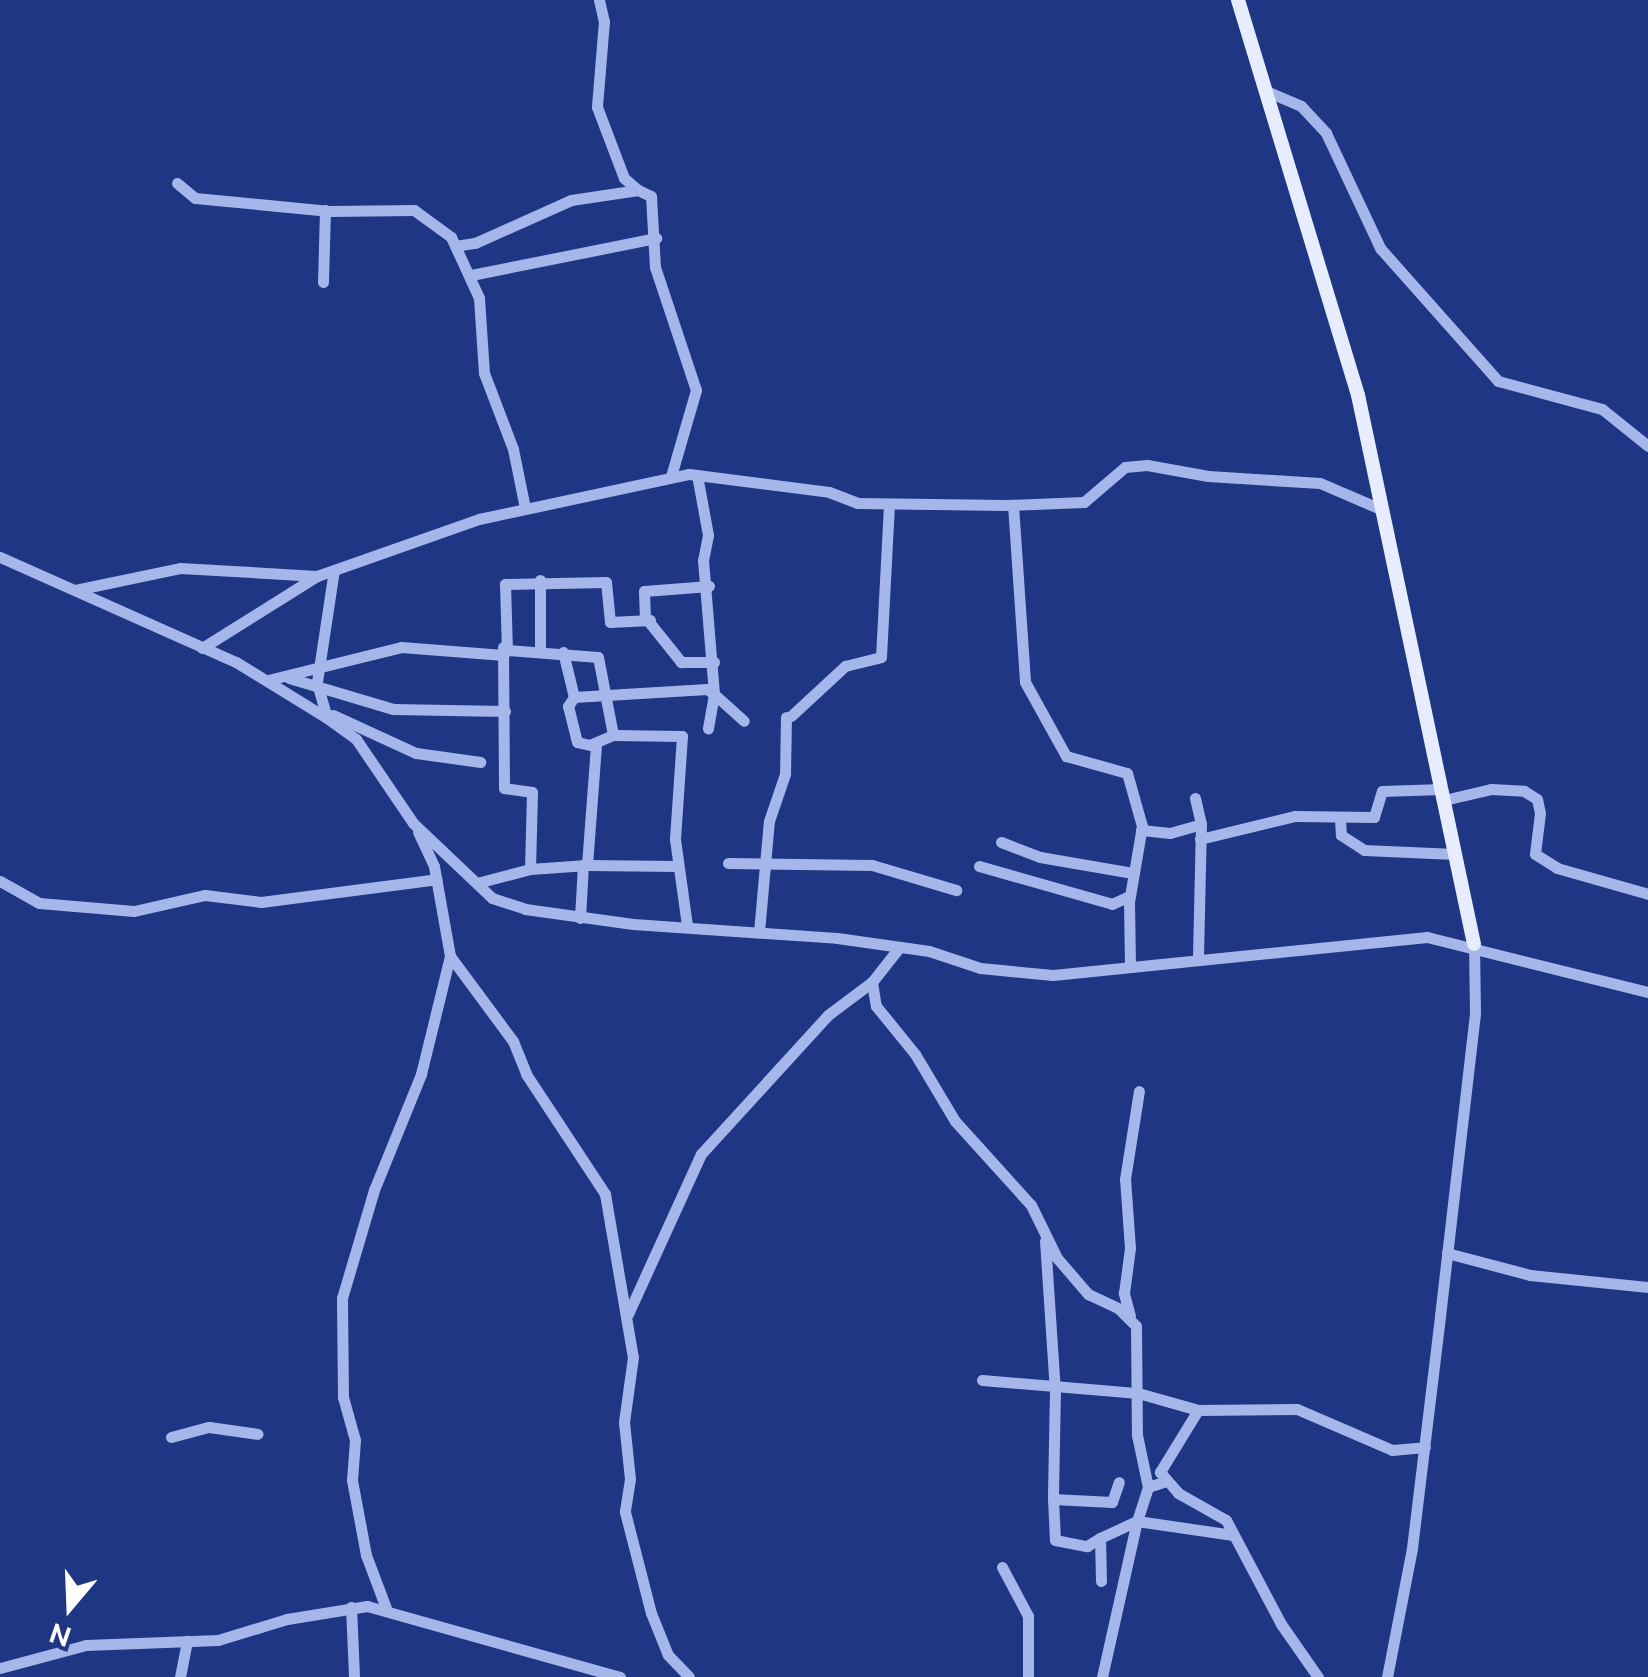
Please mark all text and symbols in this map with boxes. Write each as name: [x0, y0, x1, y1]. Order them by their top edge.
north arrow: [20, 1557, 120, 1657]
text: N: [45, 1618, 75, 1654]

